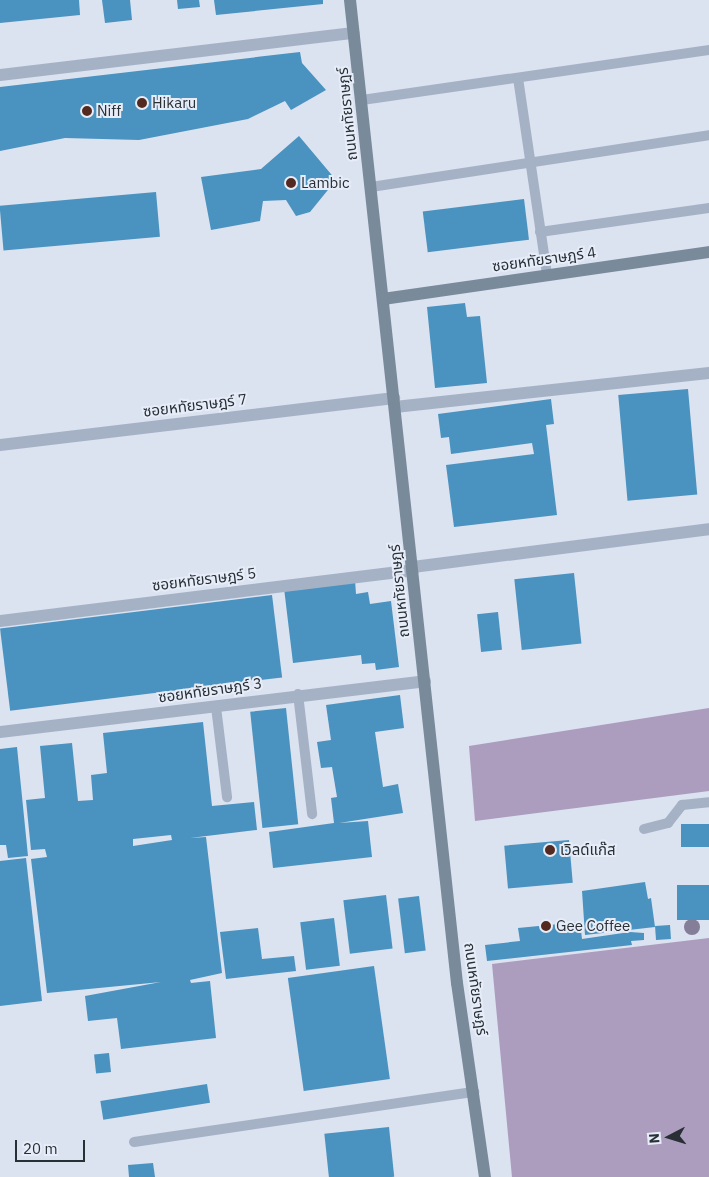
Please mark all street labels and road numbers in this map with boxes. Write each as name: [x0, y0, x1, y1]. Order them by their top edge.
street label: ถนนหทัยราษฎร์: [333, 66, 361, 162]
street label: ซอยหทัยราษฎร์ 4: [491, 243, 597, 275]
street label: ซอยหทัยราษฎร์ 7: [142, 390, 248, 420]
street label: ถนนหทัยราษฎร์: [385, 543, 413, 639]
street label: ซอยหทัยราษฎร์ 5: [151, 564, 257, 594]
street label: ซอยหทัยราษฎร์ 3: [157, 674, 263, 706]
street label: ถนนหทัยราษฎร์: [461, 941, 491, 1037]

